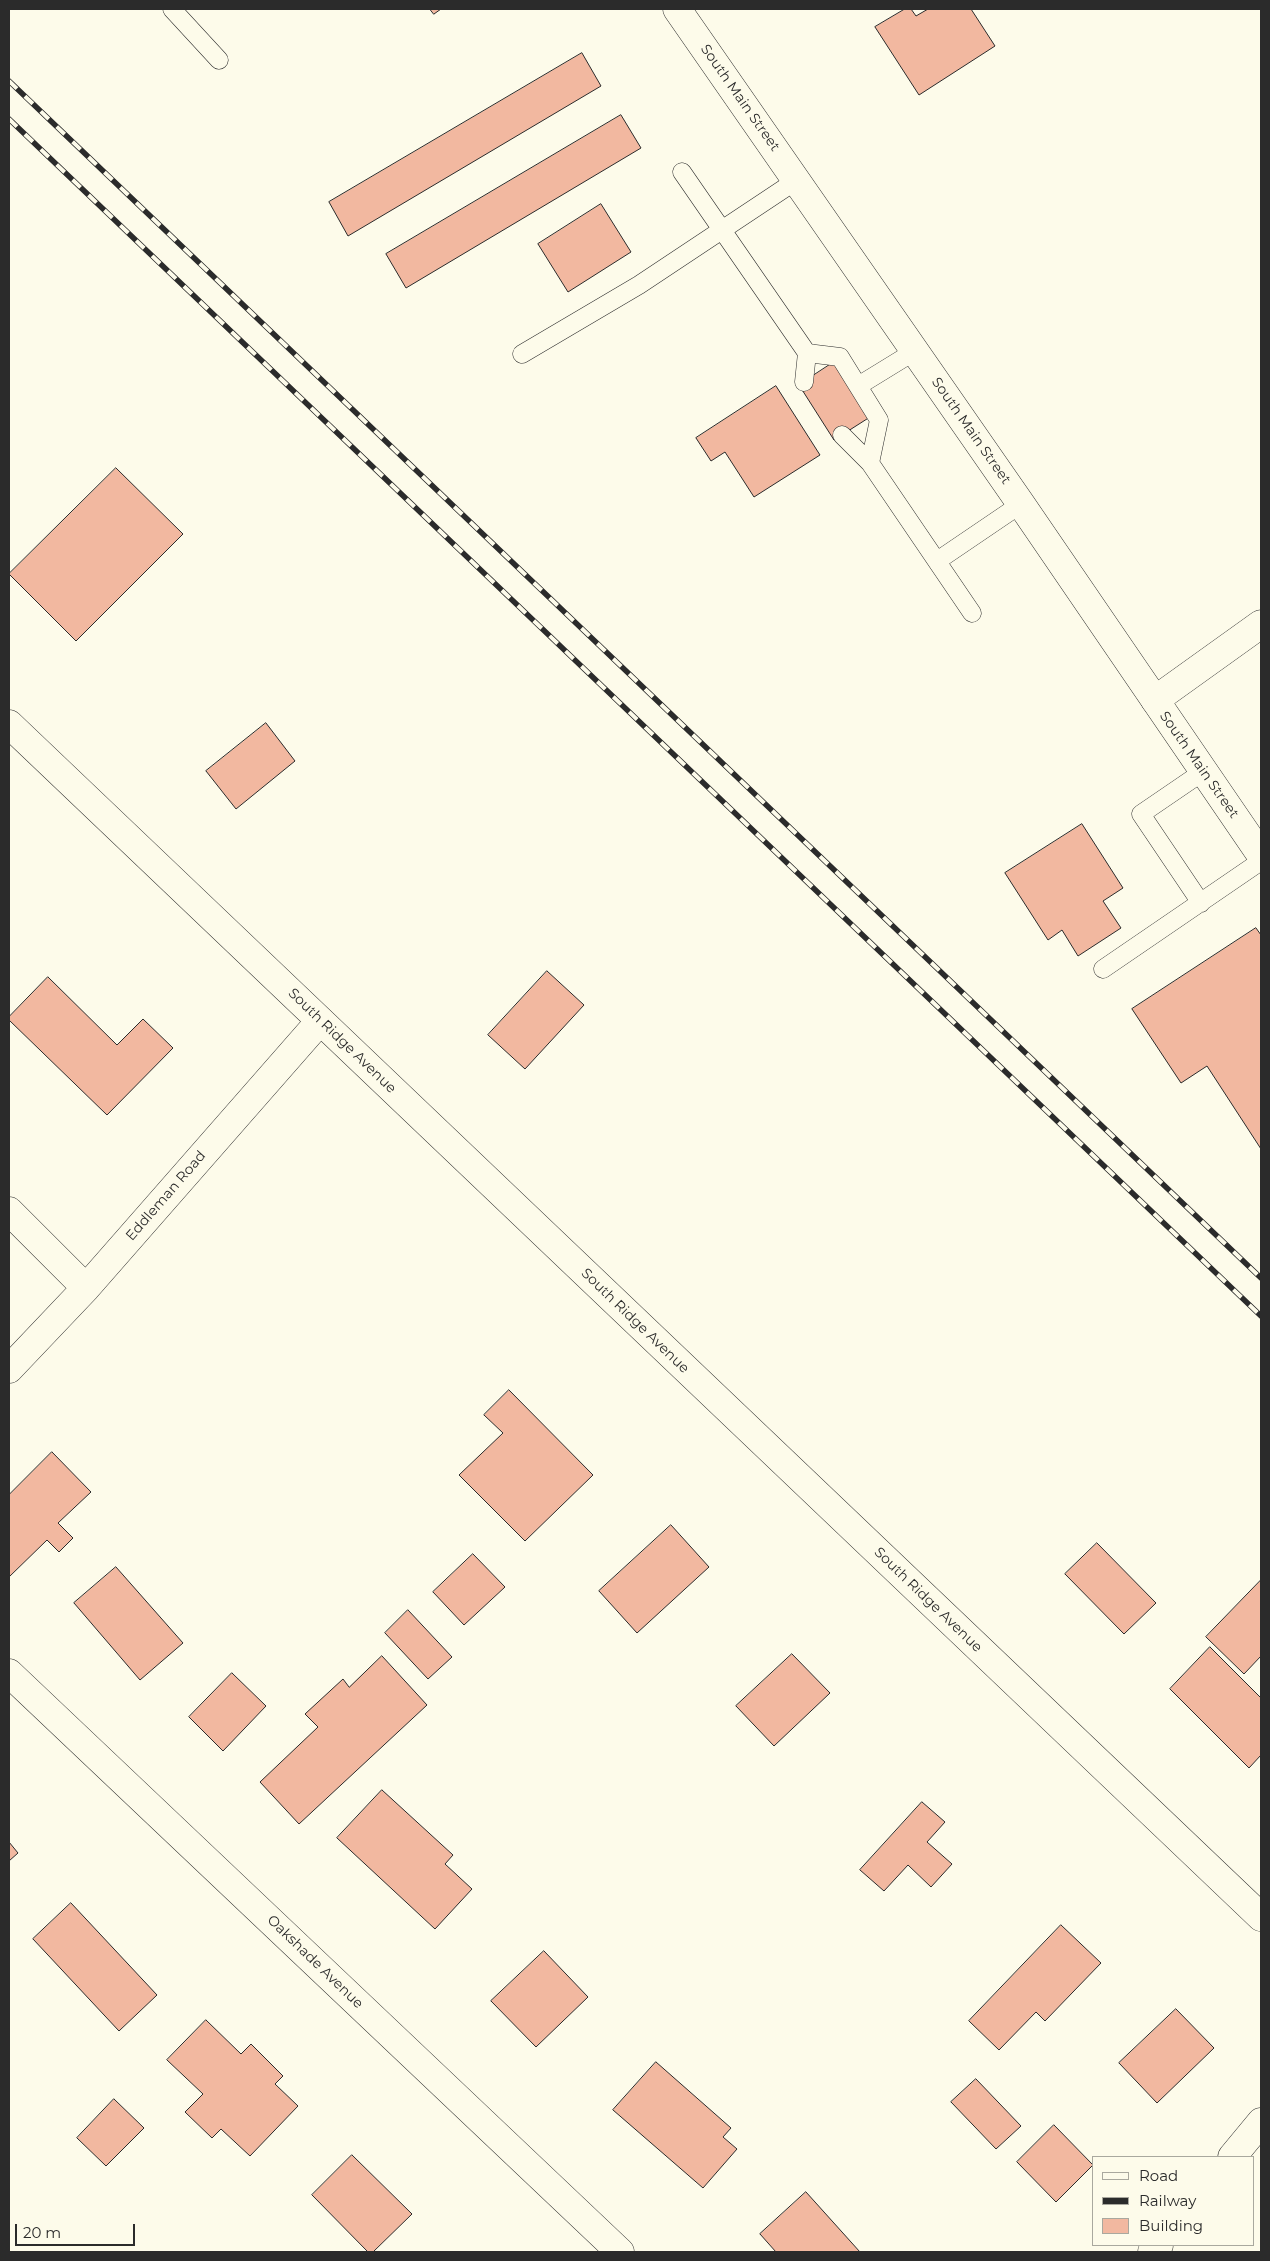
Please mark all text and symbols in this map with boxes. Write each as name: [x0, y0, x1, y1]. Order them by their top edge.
street label: South Main Street: [697, 41, 783, 155]
street label: South Main Street: [928, 374, 1014, 488]
street label: South Main Street: [1156, 708, 1242, 822]
street label: South Ridge Avenue: [285, 985, 399, 1097]
street label: Eddleman Road: [122, 1148, 210, 1244]
street label: South Ridge Avenue: [578, 1265, 692, 1377]
street label: South Ridge Avenue: [871, 1544, 985, 1656]
street label: Oakshade Avenue: [263, 1912, 367, 2012]
legend: [1092, 2156, 1255, 2246]
text: Road: [1139, 2166, 1178, 2185]
text: Railway: [1139, 2191, 1196, 2210]
scale bar: [18, 2214, 138, 2246]
text: Building: [1139, 2216, 1203, 2235]
text: 20 m: [23, 2223, 61, 2242]

